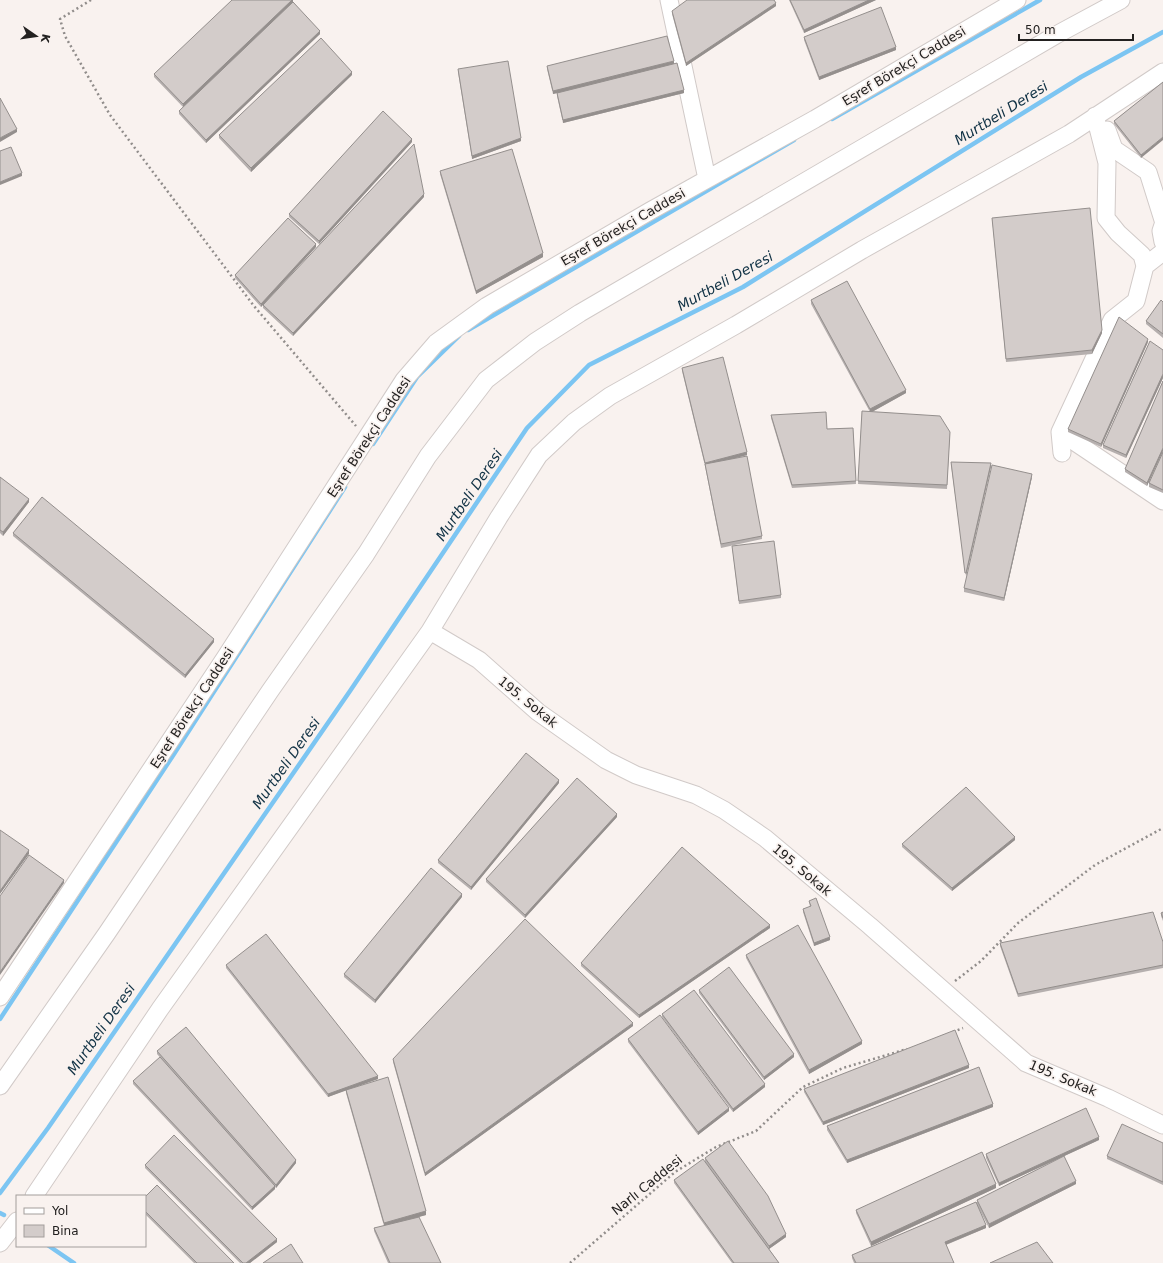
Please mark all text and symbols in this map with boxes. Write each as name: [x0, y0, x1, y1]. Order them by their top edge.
north arrow: [16, 16, 56, 56]
scale bar: [1019, 16, 1133, 42]
street label: Eşref Börekçi Caddesi: [840, 23, 968, 109]
text: 50 m: [1025, 23, 1056, 37]
text: K: [38, 33, 53, 44]
water label: Murtbeli Deresi: [951, 78, 1051, 148]
street label: Eşref Börekçi Caddesi: [558, 185, 688, 269]
water label: Murtbeli Deresi: [674, 248, 776, 314]
street label: Eşref Börekçi Caddesi: [324, 374, 414, 500]
water label: Murtbeli Deresi: [432, 446, 506, 544]
street label: Eşref Börekçi Caddesi: [147, 645, 237, 771]
street label: 195. Sokak: [495, 673, 561, 731]
water label: Murtbeli Deresi: [249, 715, 323, 811]
street label: 195. Sokak: [770, 841, 835, 899]
water label: Murtbeli Deresi: [64, 981, 138, 1077]
street label: 195. Sokak: [1027, 1057, 1100, 1099]
street label: Narlı Caddesi: [609, 1152, 685, 1218]
legend: [16, 1195, 146, 1247]
text: Yol: [51, 1204, 68, 1218]
text: Bina: [52, 1224, 79, 1238]

